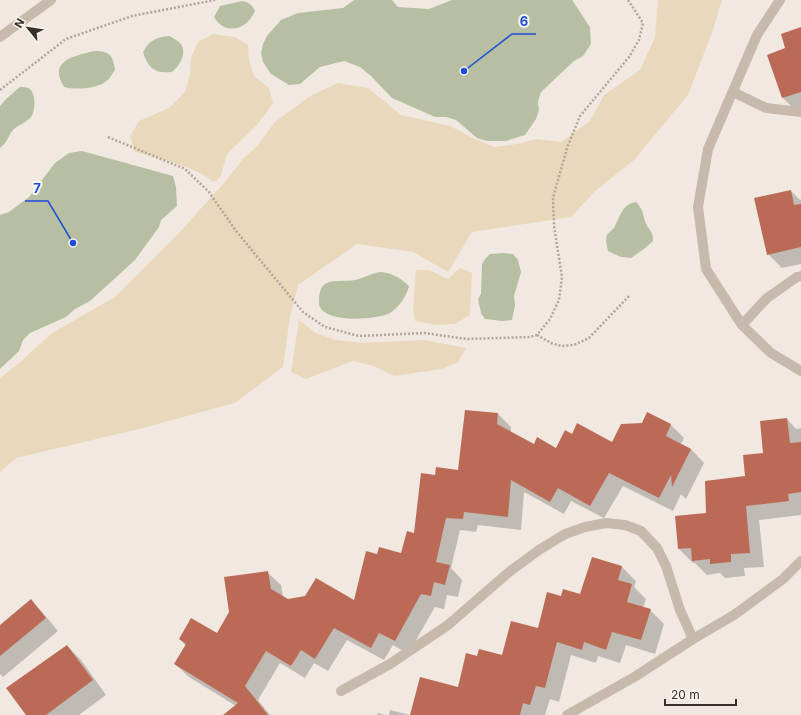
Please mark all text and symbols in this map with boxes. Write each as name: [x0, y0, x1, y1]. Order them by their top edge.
north arrow: [8, 8, 48, 48]
callout: 6: [512, 9, 536, 34]
text: 6: [520, 13, 528, 29]
text: N: [11, 16, 27, 30]
callout: 7: [25, 176, 48, 201]
text: 7: [33, 180, 41, 196]
scale bar: [665, 681, 736, 707]
text: 20 m: [671, 687, 700, 702]

